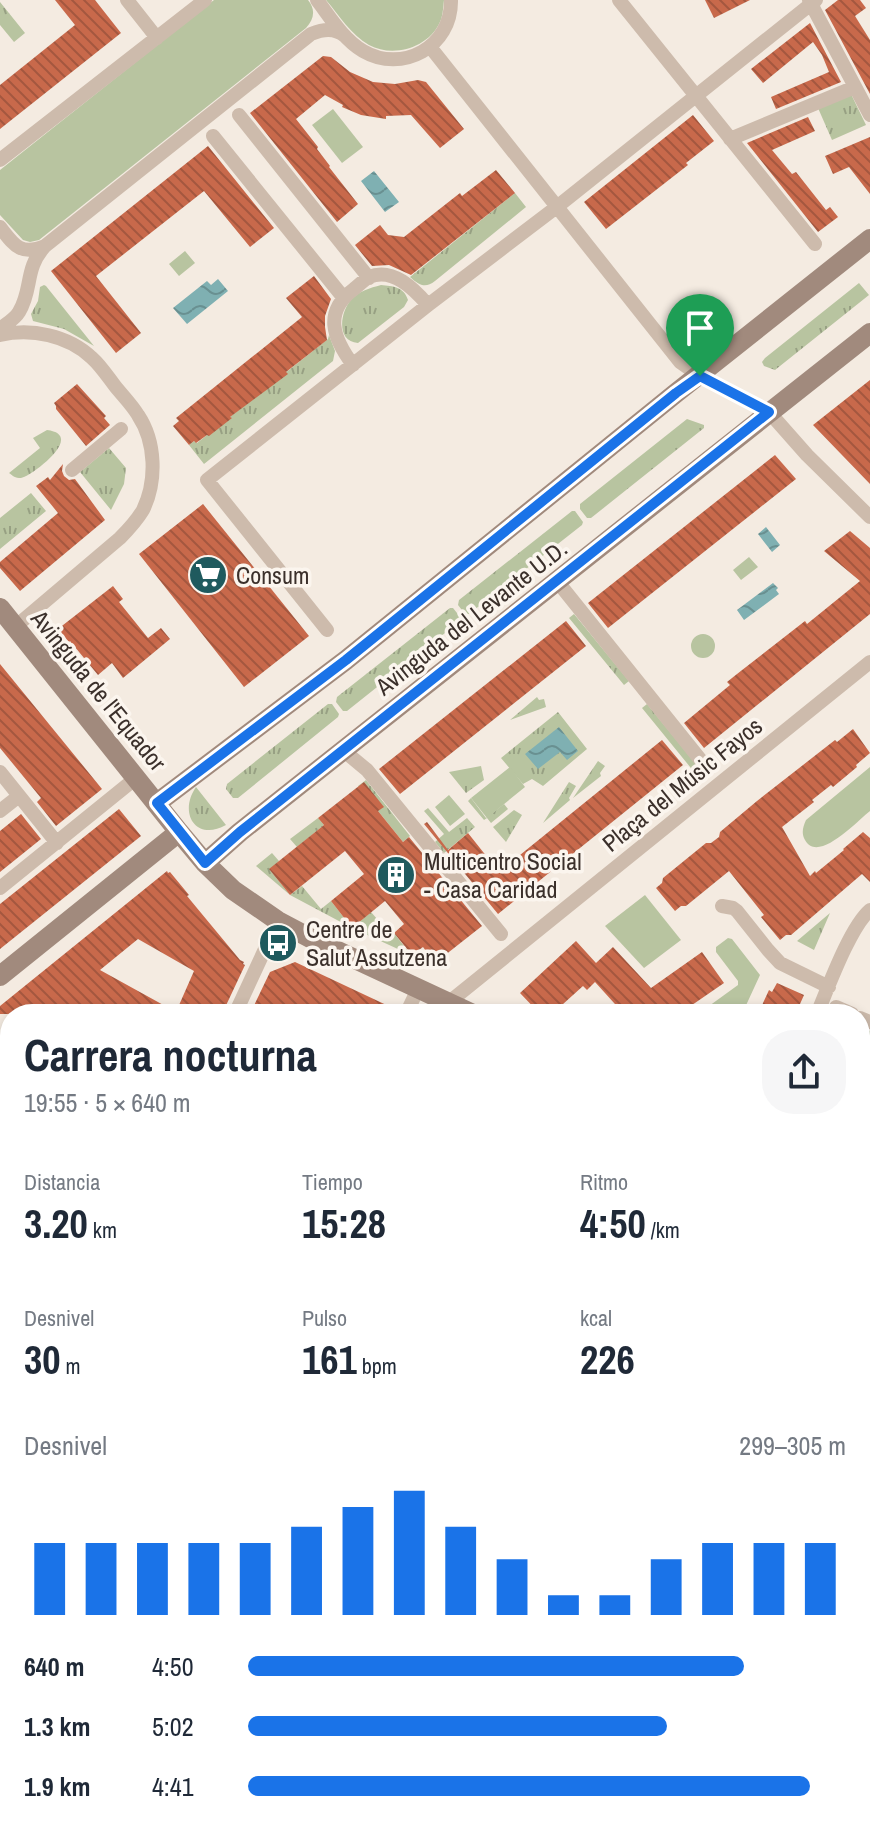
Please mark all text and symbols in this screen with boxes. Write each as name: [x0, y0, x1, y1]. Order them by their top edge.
pin: [666, 294, 734, 376]
icon: arrive: [678, 306, 722, 350]
street label: Avinguda del Levante U.D.: [368, 532, 573, 703]
supermarket icon: Consum: [187, 554, 229, 596]
place label: Consum: [236, 559, 309, 591]
street label: Avinguda de l'Equador: [24, 602, 174, 777]
street label: Plaça del Músic Fayos: [595, 710, 769, 858]
place label: Multicentro Social - Casa Caridad: [424, 845, 582, 905]
building icon: Multicentro Social - Casa Caridad: [375, 854, 417, 896]
place label: Centre de Salut Assutzena: [306, 913, 447, 973]
bus stop icon: Centre de Salut Assutzena: [257, 922, 299, 964]
text: Carrera nocturna: [24, 1025, 317, 1085]
button: share: [762, 1030, 846, 1114]
text: 19:55 · 5 × 640 m: [24, 1085, 191, 1120]
text: Distancia: [24, 1167, 100, 1197]
text: Tiempo: [302, 1167, 363, 1197]
text: Ritmo: [580, 1167, 628, 1197]
text: 3.20: [24, 1197, 88, 1250]
text: 15:28: [302, 1197, 386, 1250]
text: 4:50: [580, 1197, 646, 1250]
text: km: [88, 1215, 117, 1245]
text: /km: [646, 1215, 680, 1245]
text: Desnivel: [24, 1303, 94, 1333]
text: Pulso: [302, 1303, 347, 1333]
text: kcal: [580, 1303, 612, 1333]
text: 30: [24, 1333, 60, 1386]
text: 161: [302, 1333, 357, 1386]
text: 226: [580, 1333, 635, 1386]
text: m: [60, 1351, 81, 1381]
text: bpm: [357, 1351, 397, 1381]
text: Desnivel: [24, 1428, 107, 1463]
text: 299–305 m: [739, 1428, 846, 1463]
text: 640 m: [24, 1649, 84, 1684]
text: 4:50: [152, 1649, 194, 1684]
text: 1.3 km: [24, 1709, 90, 1744]
text: 5:02: [152, 1709, 194, 1744]
text: 1.9 km: [24, 1769, 90, 1804]
text: 4:41: [152, 1769, 194, 1804]

